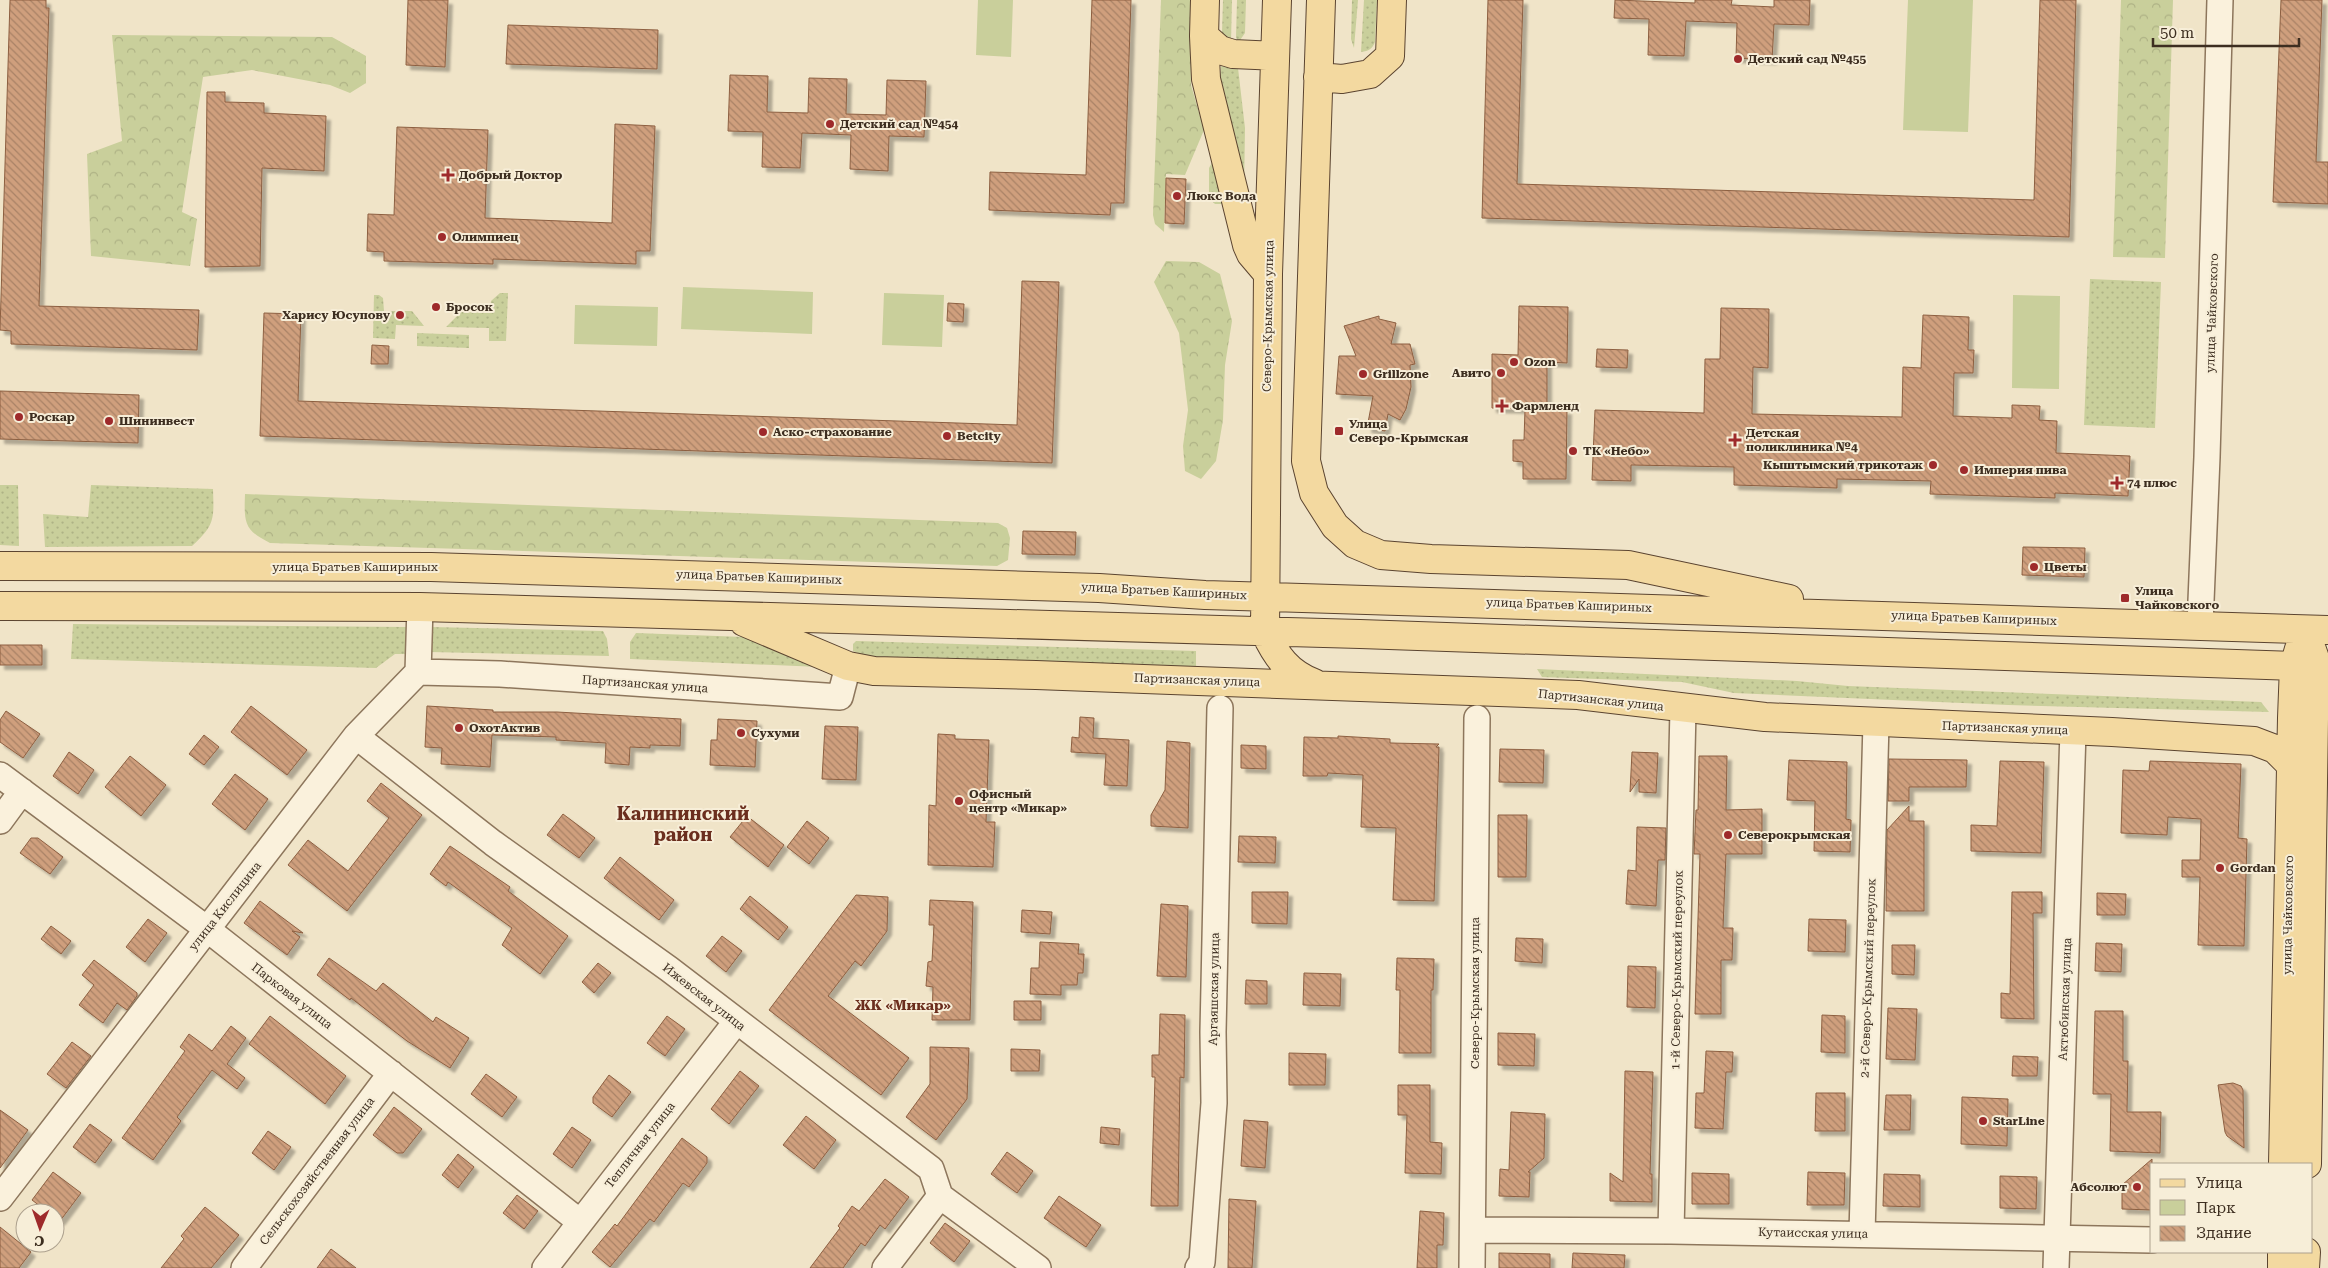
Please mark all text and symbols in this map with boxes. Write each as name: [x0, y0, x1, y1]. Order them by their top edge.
scale bar: [2153, 15, 2299, 47]
text: 50 m: [2160, 24, 2195, 42]
place label: Детский сад №455: [1748, 52, 1867, 66]
marker: Детский сад №455: [1732, 53, 1744, 65]
place label: Детский сад №454: [840, 117, 959, 131]
marker: Детский сад №454: [824, 118, 836, 130]
marker: Добрый Доктор: [441, 168, 455, 182]
place label: Добрый Доктор: [459, 168, 562, 182]
place label: Люкс Вода: [1187, 189, 1256, 203]
marker: Люкс Вода: [1171, 190, 1183, 202]
place label: Олимпиец: [452, 230, 519, 244]
marker: Олимпиец: [436, 231, 448, 243]
street label: Северо-Крымская улица: [1260, 239, 1276, 392]
street label: улица Чайковского: [2203, 253, 2221, 373]
place label: Бросок: [446, 300, 494, 314]
marker: Бросок: [430, 301, 442, 313]
place label: Харису Юсупову: [282, 308, 391, 322]
marker: Харису Юсупову: [394, 309, 406, 321]
place label: Ozon: [1524, 355, 1556, 369]
marker: Ozon: [1508, 356, 1520, 368]
place label: Авито: [1452, 366, 1491, 380]
place label: Grillzone: [1373, 367, 1429, 381]
marker: Авито: [1495, 367, 1507, 379]
marker: Grillzone: [1357, 368, 1369, 380]
place label: Фармленд: [1512, 399, 1579, 413]
marker: Фармленд: [1496, 400, 1508, 412]
place label: Роскар: [29, 410, 75, 424]
marker: Роскар: [13, 411, 25, 423]
place label: Шининвест: [119, 414, 194, 428]
marker: Шининвест: [103, 415, 115, 427]
place label: Улица Северо-Крымская: [1349, 417, 1469, 445]
place label: Аско-страхование: [773, 425, 892, 439]
marker: Улица Северо-Крымская: [1333, 425, 1345, 437]
marker: Аско-страхование: [757, 426, 769, 438]
place label: Детская поликлиника №4: [1746, 426, 1858, 454]
place label: Betcity: [957, 429, 1001, 443]
marker: Betcity: [941, 430, 953, 442]
marker: Детская поликлиника №4: [1728, 433, 1742, 447]
place label: ТК «Небо»: [1583, 444, 1650, 458]
marker: ТК «Небо»: [1567, 445, 1579, 457]
place label: Кыштымский трикотаж: [1763, 458, 1924, 472]
marker: Кыштымский трикотаж: [1927, 459, 1939, 471]
place label: Империя пива: [1974, 463, 2066, 477]
marker: Империя пива: [1958, 464, 1970, 476]
place label: 74 плюс: [2127, 476, 2177, 490]
marker: 74 плюс: [2111, 477, 2123, 489]
street label: улица Братьев Кашириных: [272, 560, 438, 574]
place label: Цветы: [2044, 560, 2087, 574]
marker: Цветы: [2028, 561, 2040, 573]
street label: улица Братьев Кашириных: [676, 567, 842, 587]
street label: улица Братьев Кашириных: [1081, 580, 1247, 602]
place label: Улица Чайковского: [2135, 584, 2219, 612]
marker: Улица Чайковского: [2119, 592, 2131, 604]
street label: улица Братьев Кашириных: [1486, 595, 1652, 615]
street label: улица Братьев Кашириных: [1891, 608, 2057, 628]
street label: Партизанская улица: [1134, 671, 1261, 689]
street label: Партизанская улица: [582, 673, 709, 695]
street label: Партизанская улица: [1538, 686, 1665, 714]
street label: Партизанская улица: [1942, 719, 2069, 737]
place label: ОхотАктив: [469, 721, 541, 735]
marker: ОхотАктив: [453, 722, 465, 734]
place label: Сухуми: [751, 726, 800, 740]
marker: Сухуми: [735, 727, 747, 739]
place label: Офисный центр «Микар»: [969, 787, 1067, 815]
marker: Офисный центр «Микар»: [953, 795, 965, 807]
district label: Калининский район: [617, 803, 749, 845]
place label: Северокрымская: [1738, 828, 1851, 842]
marker: Северокрымская: [1722, 829, 1734, 841]
street label: улица Чайковского: [2280, 855, 2296, 975]
street label: улица Кислицина: [186, 858, 264, 953]
place label: Gordan: [2230, 861, 2276, 875]
marker: Gordan: [2214, 862, 2226, 874]
street label: 1-й Северо-Крымский переулок: [1668, 870, 1686, 1070]
street label: 2-й Северо-Крымский переулок: [1858, 878, 1878, 1078]
street label: Северо-Крымская улица: [1468, 916, 1482, 1069]
street label: Аргаяшская улица: [1206, 932, 1222, 1046]
street label: Актюбинская улица: [2056, 937, 2074, 1061]
street label: Парковая улица: [249, 960, 336, 1032]
street label: Ижевская улица: [660, 960, 749, 1034]
district label: ЖК «Микар»: [855, 997, 951, 1013]
street label: Сельскохозяйственная улица: [257, 1094, 378, 1248]
street label: Тепличная улица: [602, 1099, 678, 1191]
place label: StarLine: [1993, 1114, 2045, 1128]
marker: StarLine: [1977, 1115, 1989, 1127]
legend: [2150, 1163, 2313, 1253]
text: Улица: [2196, 1174, 2242, 1192]
place label: Абсолют: [2070, 1180, 2127, 1194]
marker: Абсолют: [2131, 1181, 2143, 1193]
text: Парк: [2196, 1199, 2236, 1217]
north arrow: [15, 1203, 65, 1253]
text: Здание: [2196, 1224, 2252, 1242]
street label: Кутаисская улица: [1758, 1225, 1869, 1241]
text: С: [34, 1233, 45, 1249]

